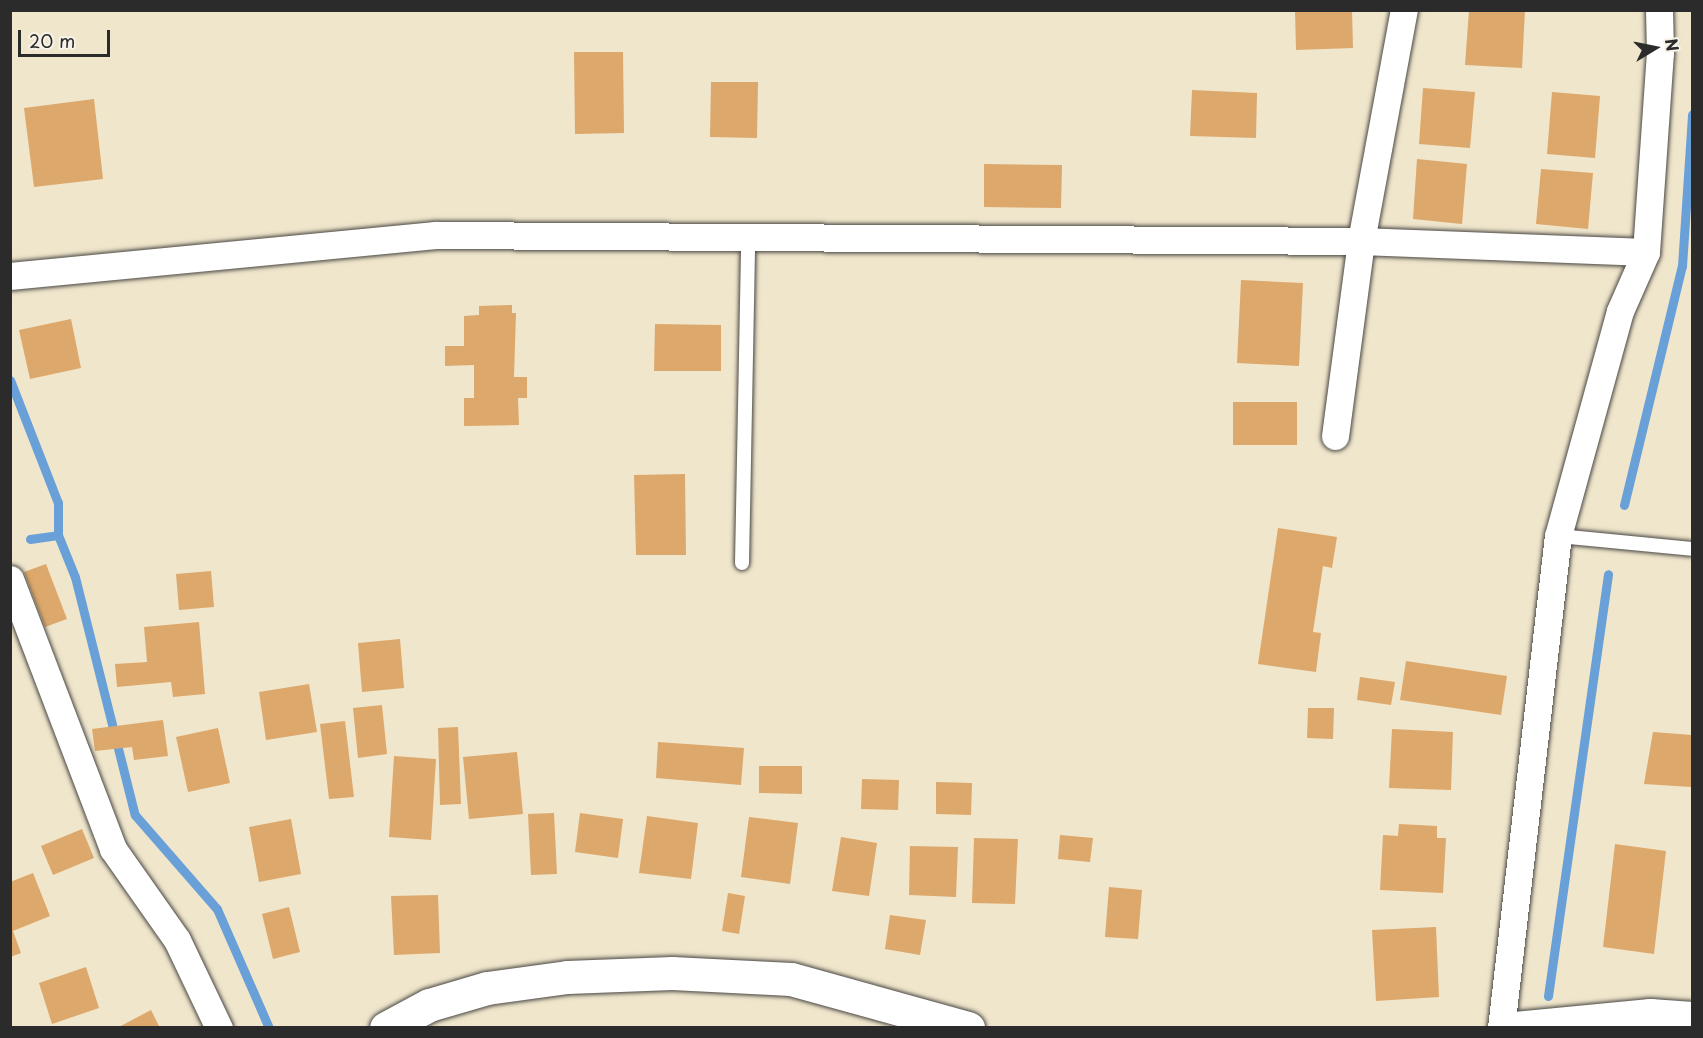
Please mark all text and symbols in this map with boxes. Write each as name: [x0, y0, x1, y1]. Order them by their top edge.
scale bar: [21, 18, 112, 56]
north arrow: [1625, 18, 1685, 78]
text: 20 m: [29, 27, 75, 54]
text: N: [1660, 37, 1686, 53]

